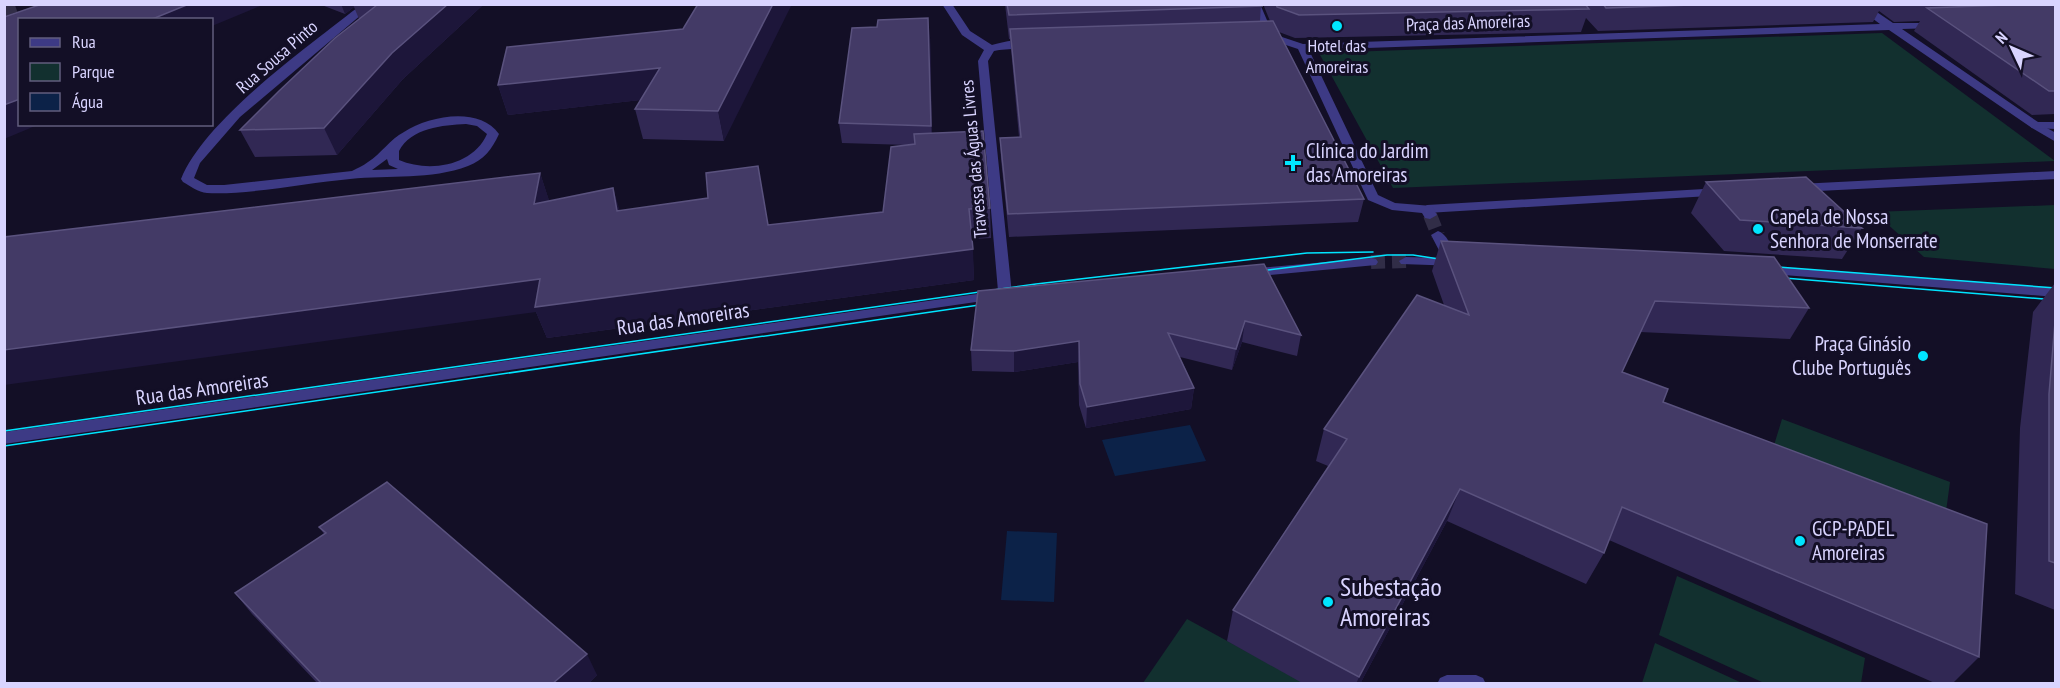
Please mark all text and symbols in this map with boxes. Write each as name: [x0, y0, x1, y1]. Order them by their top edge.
street label: Praça das Amoreiras: [1406, 9, 1530, 36]
street label: Rua Sousa Pinto: [231, 15, 322, 98]
legend: [18, 18, 213, 126]
north arrow: [1982, 18, 2042, 78]
marker: Hotel das Amoreiras: [1330, 19, 1344, 33]
text: N: [1991, 28, 2011, 48]
text: Rua: [72, 30, 96, 53]
place label: Hotel das Amoreiras: [1306, 34, 1368, 78]
text: Parque: [72, 60, 115, 83]
street label: Travessa das Águas Livres: [955, 79, 992, 239]
text: Água: [72, 90, 103, 113]
place label: Clínica do Jardim das Amoreiras: [1306, 137, 1428, 188]
marker: Clínica do Jardim das Amoreiras: [1284, 154, 1302, 172]
place label: Capela de Nossa Senhora de Monserrate: [1770, 203, 1938, 254]
marker: Capela de Nossa Senhora de Monserrate: [1751, 222, 1765, 236]
street label: Rua das Amoreiras: [615, 296, 751, 341]
place label: Praça Ginásio Clube Português: [1792, 330, 1911, 381]
marker: Praça Ginásio Clube Português: [1916, 349, 1930, 363]
street label: Rua das Amoreiras: [134, 366, 270, 411]
place label: GCP-PADEL Amoreiras: [1812, 515, 1895, 566]
marker: GCP-PADEL Amoreiras: [1793, 534, 1807, 548]
place label: Subestação Amoreiras: [1340, 570, 1442, 633]
marker: Subestação Amoreiras: [1321, 595, 1335, 609]

